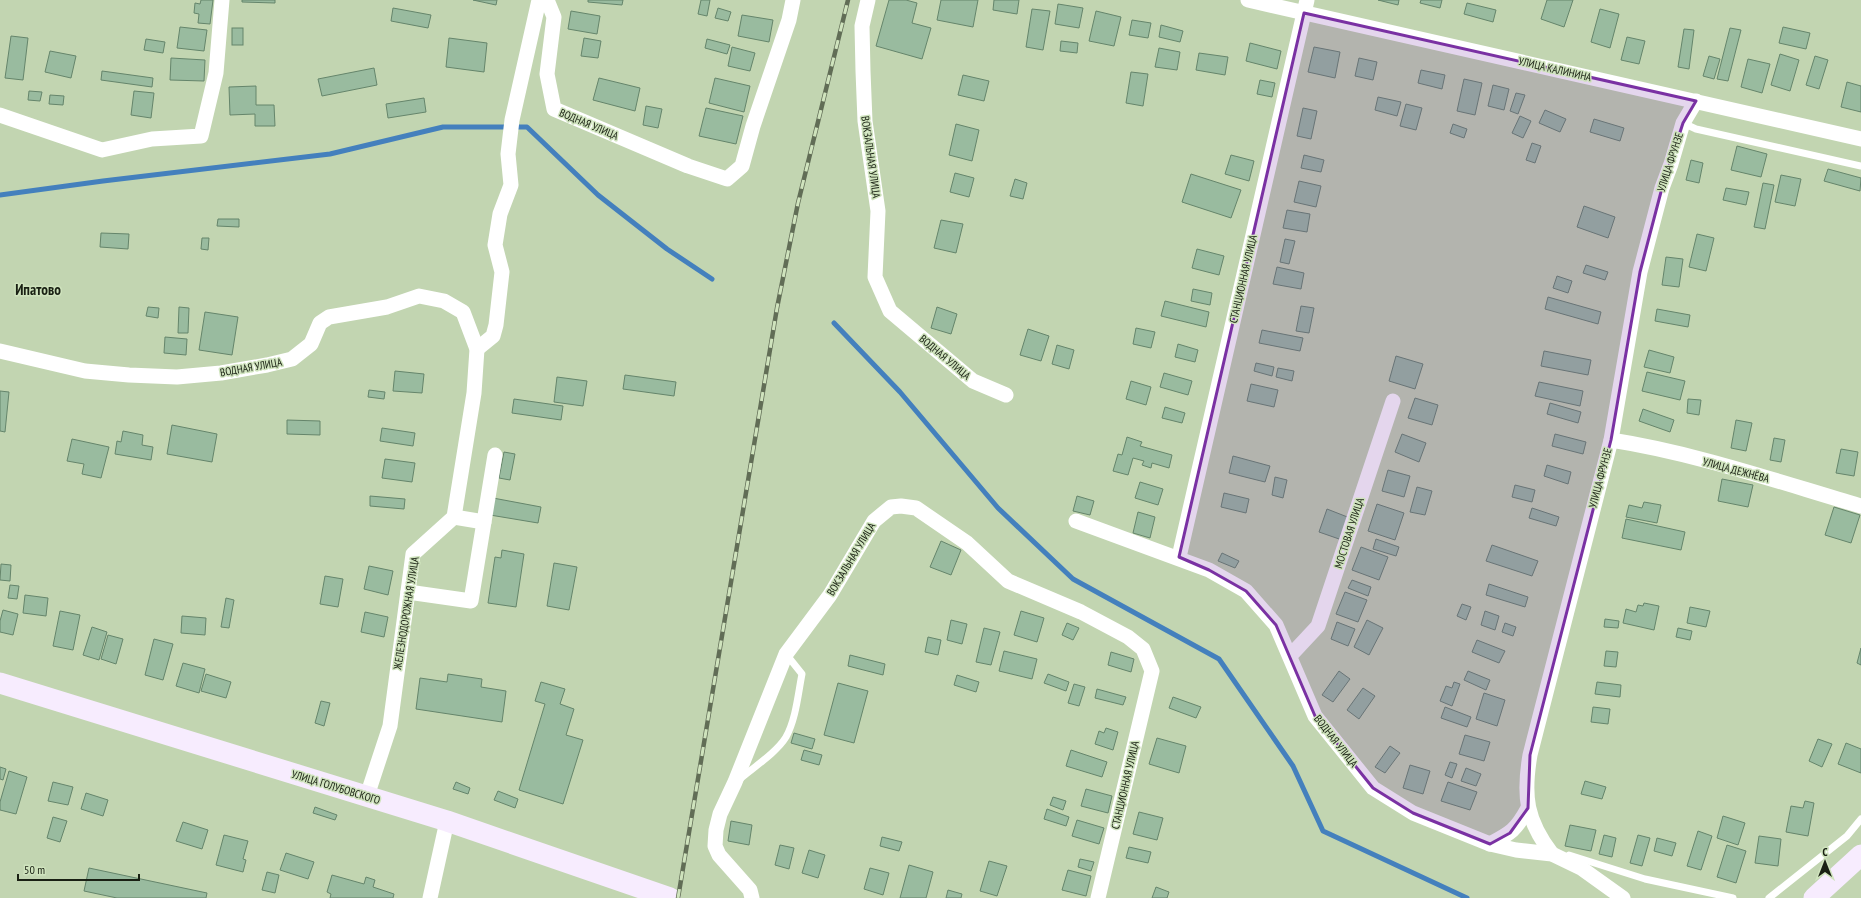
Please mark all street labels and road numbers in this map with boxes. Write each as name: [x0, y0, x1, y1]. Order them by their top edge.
street label: УЛИЦА КАЛИНИНА: [1517, 54, 1594, 84]
street label: ВОДНАЯ УЛИЦА: [557, 105, 621, 143]
street label: ВОКЗАЛЬНАЯ УЛИЦА: [858, 115, 884, 200]
street label: УЛИЦА ФРУНЗЕ: [1654, 130, 1686, 193]
street label: СТАНЦИОННАЯ УЛИЦА: [1226, 233, 1260, 324]
street label: ВОДНАЯ УЛИЦА: [916, 331, 974, 383]
street label: ВОДНАЯ УЛИЦА: [219, 355, 284, 379]
street label: УЛИЦА ФРУНЗЕ: [1585, 446, 1615, 510]
street label: УЛИЦА ДЕЖНЁВА: [1701, 454, 1772, 486]
street label: МОСТОВАЯ УЛИЦА: [1331, 495, 1367, 570]
street label: ВОКЗАЛЬНАЯ УЛИЦА: [824, 519, 879, 598]
street label: ЖЕЛЕЗНОДОРОЖНАЯ УЛИЦА: [390, 555, 422, 671]
street label: ВОДНАЯ УЛИЦА: [1311, 712, 1361, 771]
street label: СТАНЦИОННАЯ УЛИЦА: [1108, 739, 1142, 830]
street label: УЛИЦА ГОЛУБОВСКОГО: [290, 767, 382, 807]

